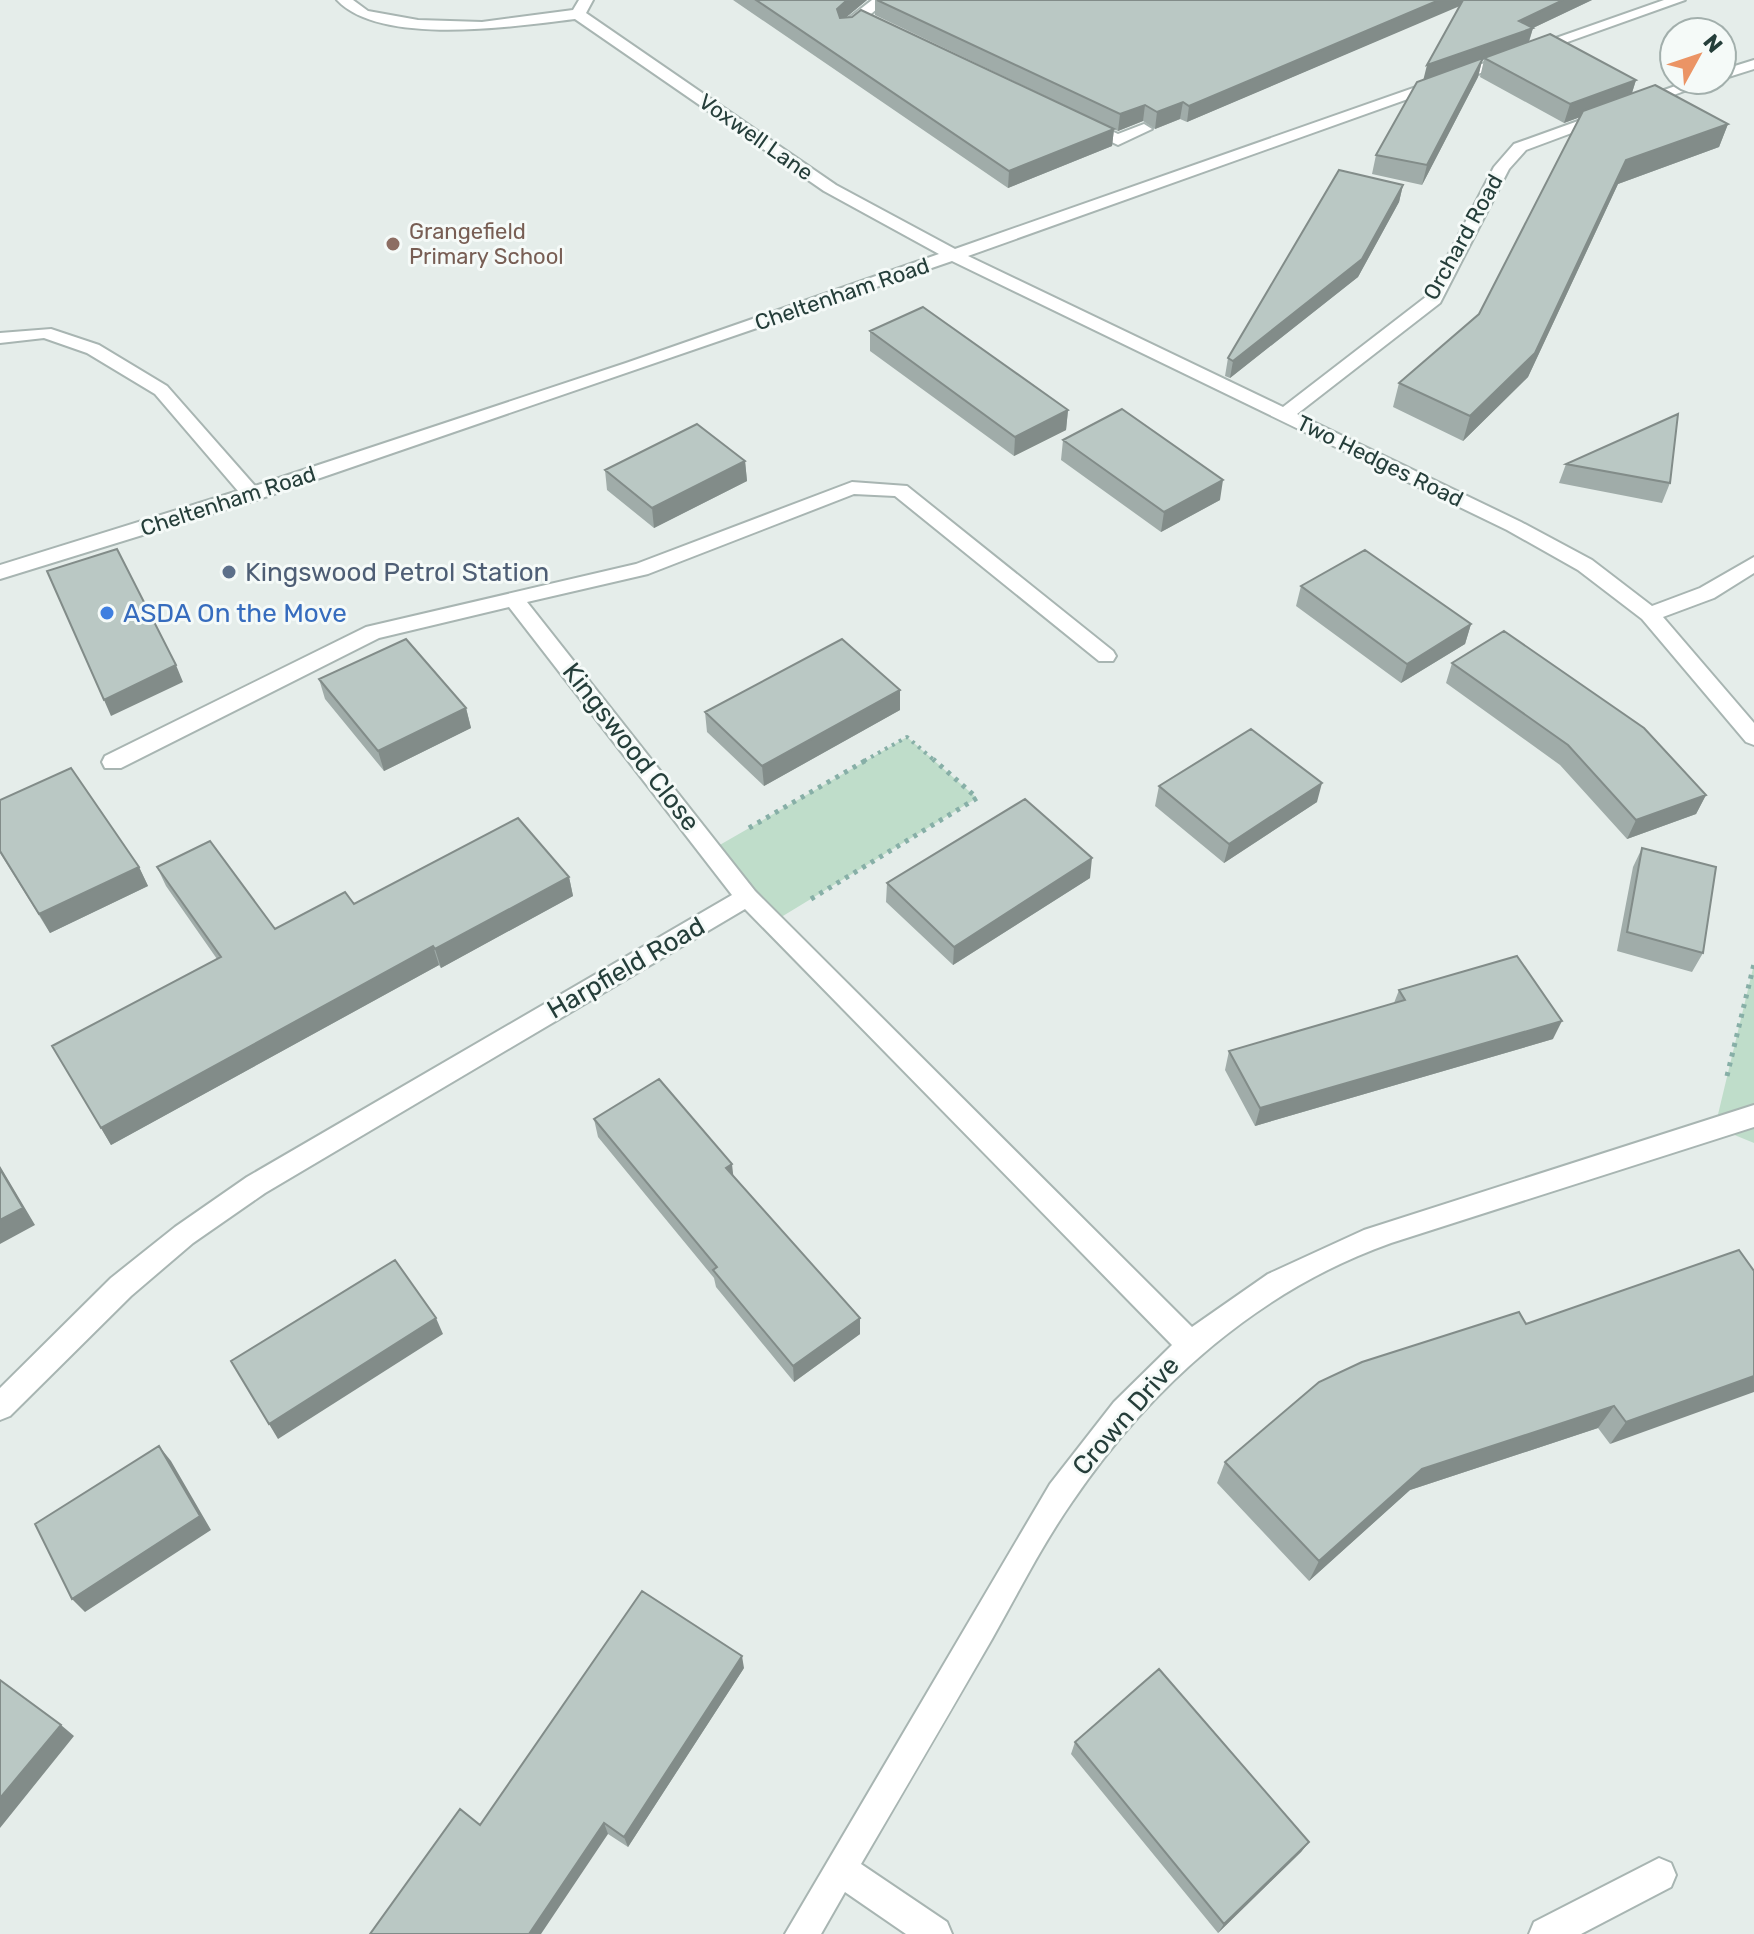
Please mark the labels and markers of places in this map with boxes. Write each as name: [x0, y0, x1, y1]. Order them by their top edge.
place label: Grangefield Primary School: [409, 218, 564, 270]
marker: Grangefield Primary School: [384, 235, 402, 253]
place label: Kingswood Petrol Station: [245, 557, 549, 588]
marker: Kingswood Petrol Station: [220, 563, 238, 581]
place label: ASDA On the Move: [123, 598, 347, 629]
marker: ASDA On the Move: [98, 604, 116, 622]

